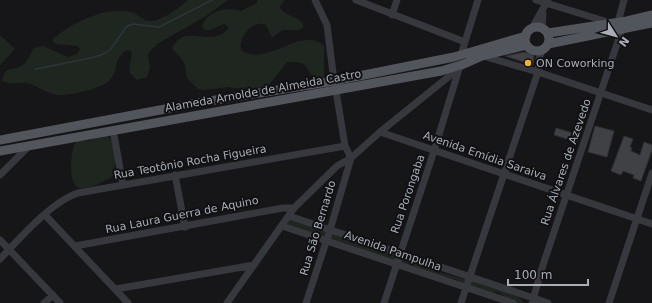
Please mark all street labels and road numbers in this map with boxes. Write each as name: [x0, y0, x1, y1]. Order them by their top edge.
street label: Alameda Arnolde de Almeida Castro: [164, 67, 362, 115]
street label: Rua Álvares de Azevedo: [538, 97, 594, 227]
street label: Avenida Emídia Saraiva: [422, 129, 548, 183]
street label: Rua Teotônio Rocha Figueira: [113, 142, 267, 182]
street label: Rua Porongaba: [388, 153, 428, 235]
street label: Rua São Bernardo: [297, 179, 339, 277]
street label: Rua Laura Guerra de Aquino: [104, 194, 260, 236]
street label: Avenida Pampulha: [343, 228, 443, 274]

